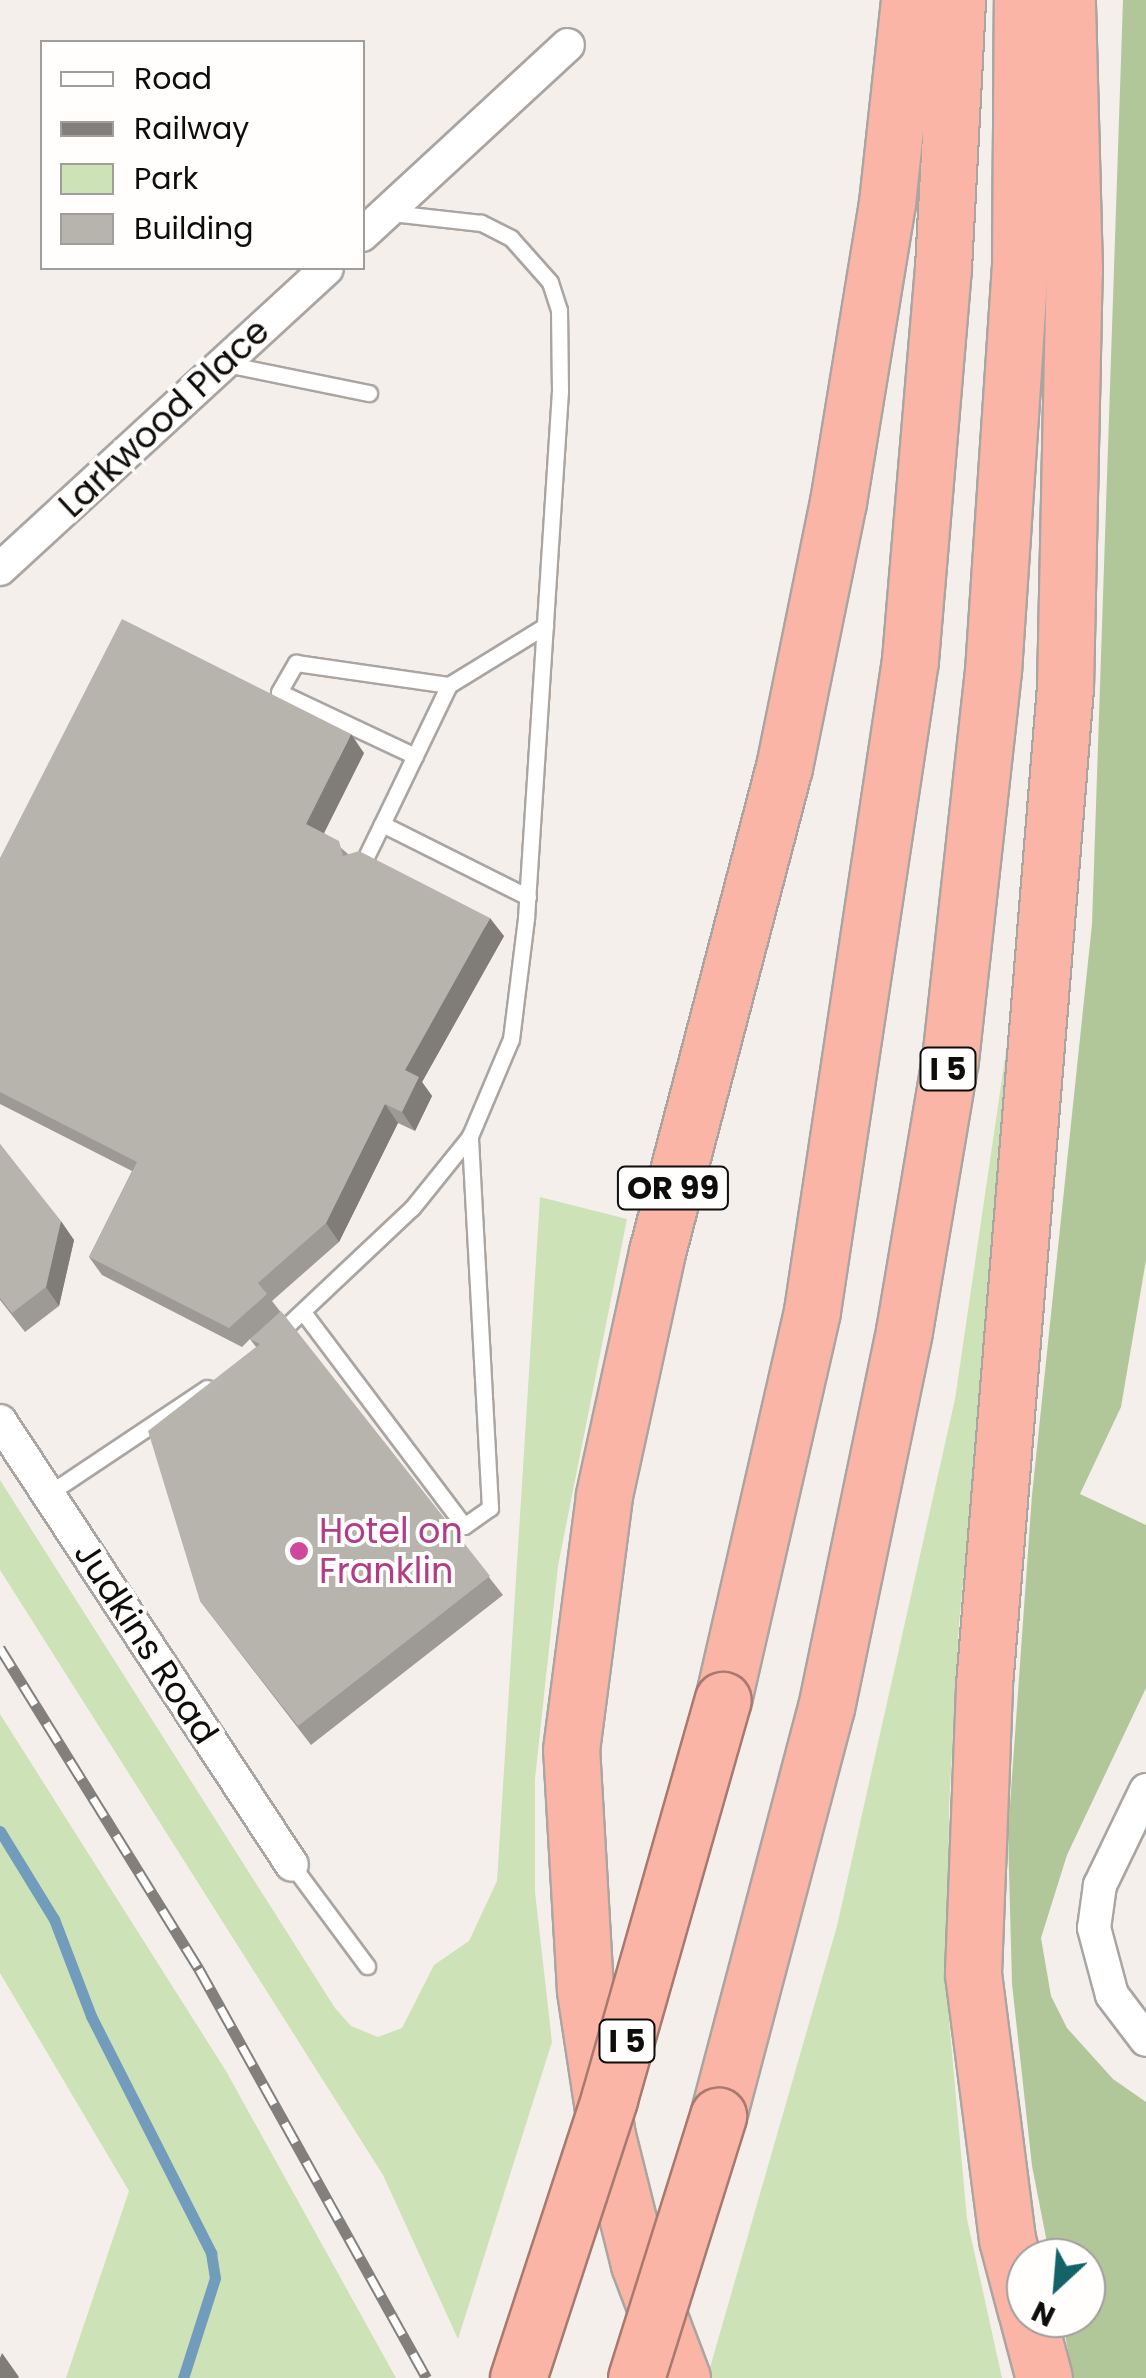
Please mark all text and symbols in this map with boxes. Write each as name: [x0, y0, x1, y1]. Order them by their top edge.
legend: [40, 40, 365, 270]
text: Road: [134, 57, 212, 100]
text: Railway: [134, 107, 249, 150]
text: Park: [134, 157, 198, 200]
text: Building: [134, 207, 254, 250]
street label: Larkwood Place: [50, 310, 278, 526]
road number: I 5: [918, 1042, 978, 1096]
road number: OR 99: [616, 1161, 730, 1215]
place label: Hotel on Franklin: [319, 1510, 463, 1592]
street label: Judkins Road: [65, 1534, 227, 1752]
marker: Hotel on Franklin: [288, 1540, 310, 1562]
road number: I 5: [597, 2014, 657, 2068]
north arrow: [1006, 2238, 1106, 2338]
text: N: [1025, 2291, 1062, 2336]

